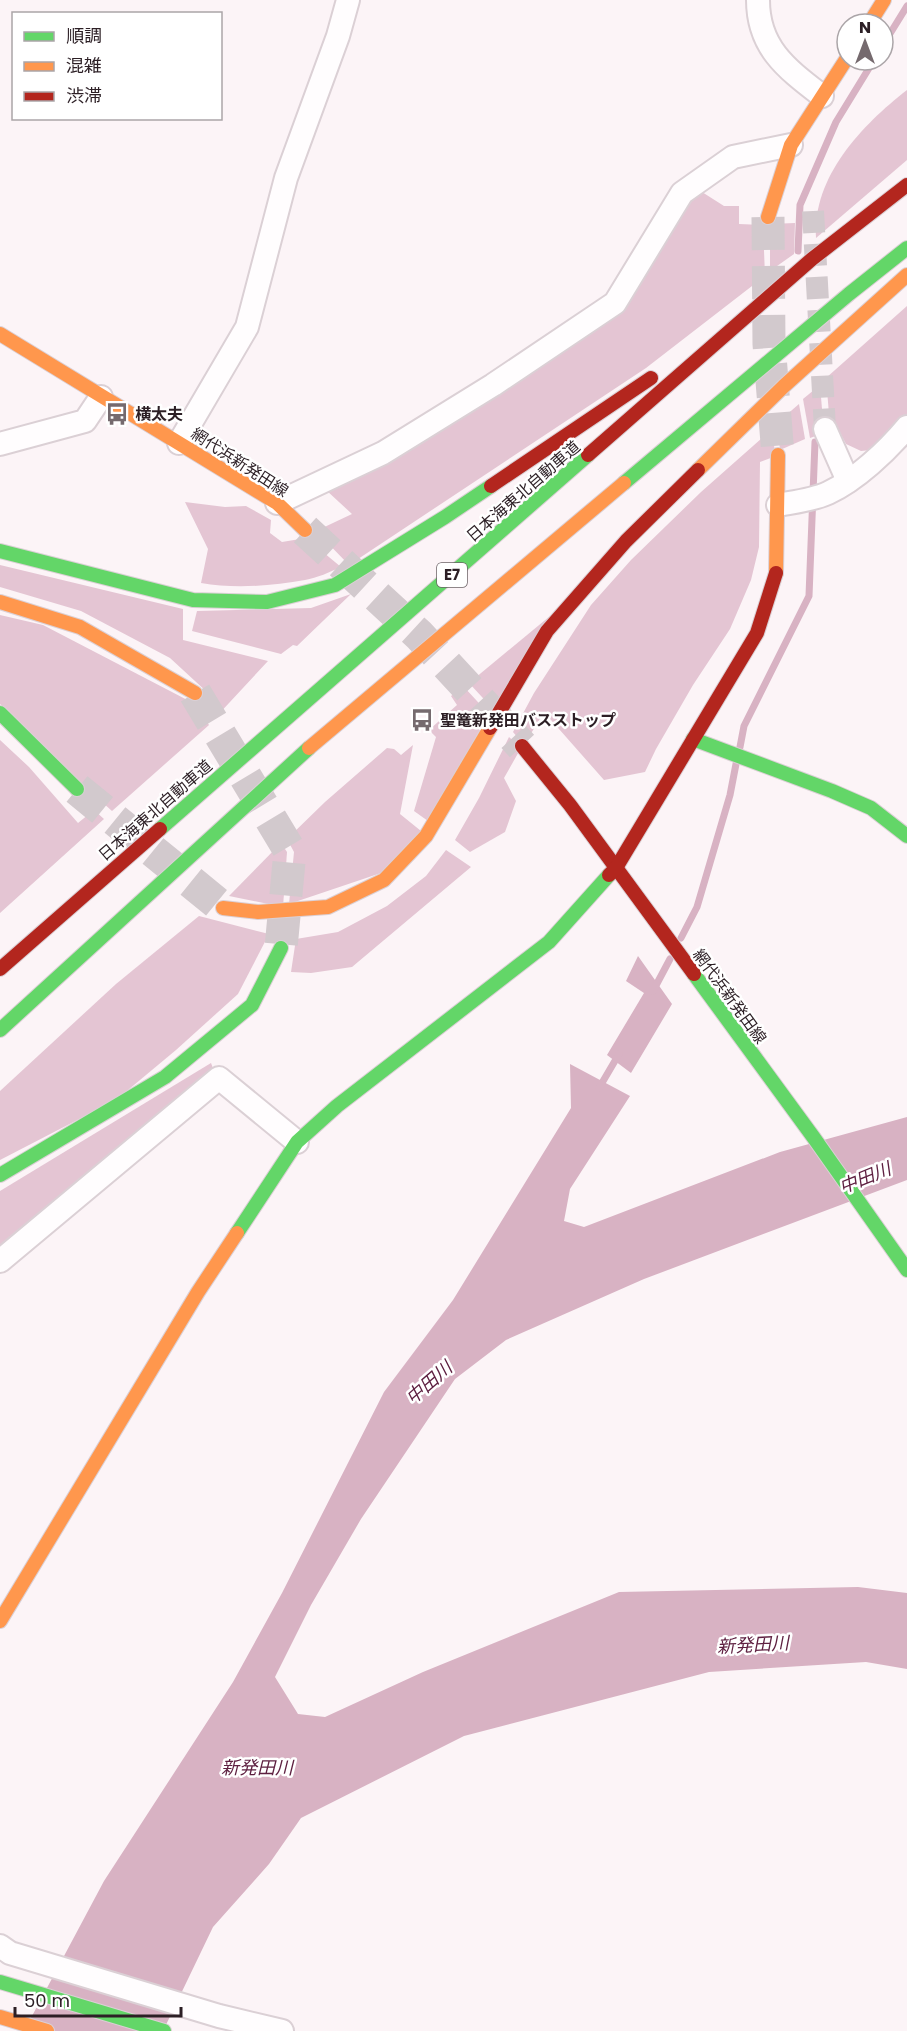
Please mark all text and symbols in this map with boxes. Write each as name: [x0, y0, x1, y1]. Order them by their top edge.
legend: [12, 12, 222, 120]
north arrow: [835, 12, 895, 72]
text: N: [859, 16, 871, 39]
text: 順調: [66, 23, 102, 48]
text: 混雑: [66, 53, 102, 78]
text: 渋滞: [66, 83, 102, 108]
bus stop icon: 横太夫: [104, 401, 130, 427]
place label: 横太夫: [135, 403, 183, 426]
street label: 網代浜新発田線: [186, 422, 293, 503]
street label: 日本海東北自動車道: [461, 435, 585, 547]
road number: E7: [437, 563, 467, 587]
bus stop icon: 聖篭新発田バスストップ: [409, 707, 435, 733]
place label: 聖篭新発田バスストップ: [440, 709, 616, 732]
street label: 日本海東北自動車道: [93, 754, 217, 866]
street label: 網代浜新発田線: [687, 944, 772, 1048]
water label: 中田川: [835, 1155, 896, 1199]
water label: 中田川: [400, 1354, 459, 1410]
water label: 新発田川: [716, 1630, 792, 1659]
water label: 新発田川: [221, 1755, 295, 1780]
scale bar: [15, 1980, 182, 2018]
text: 50 m: [24, 1988, 70, 2013]

